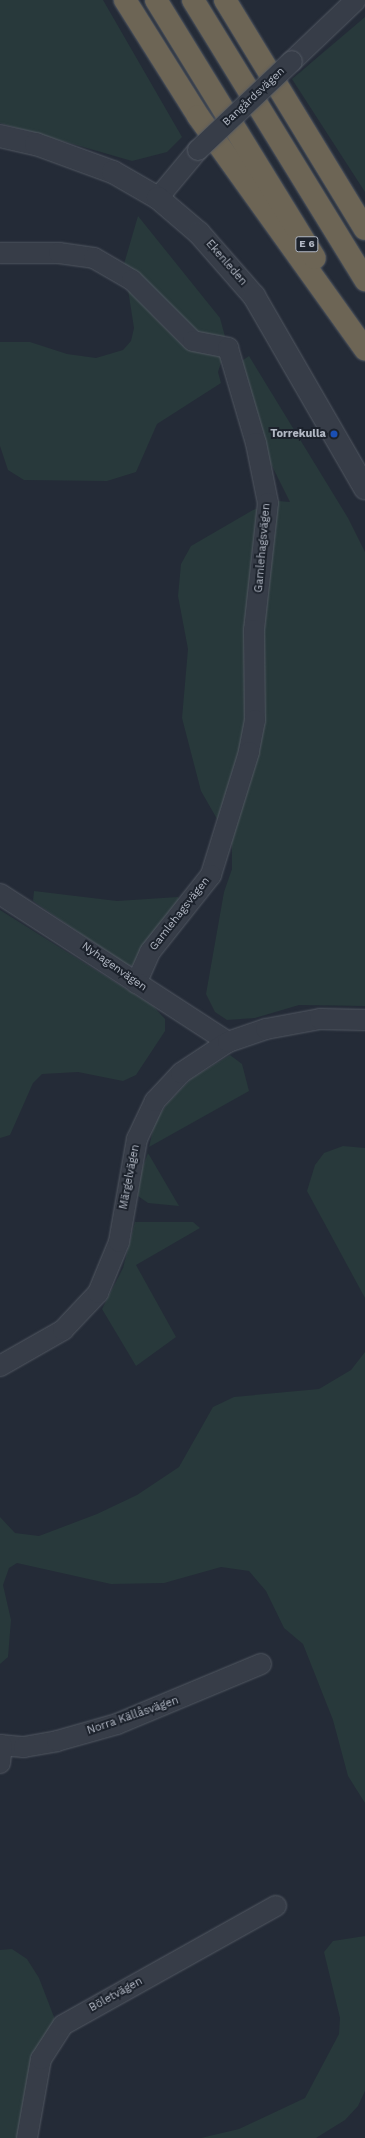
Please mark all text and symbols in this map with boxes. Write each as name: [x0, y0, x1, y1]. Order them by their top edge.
street label: Bangårdsvägen: [220, 65, 288, 129]
road number: E 6: [295, 236, 319, 252]
street label: Ekenleden: [203, 238, 249, 288]
place label: Torrekulla: [270, 427, 326, 441]
marker: Torrekulla: [329, 429, 339, 439]
street label: Gamlehagsvägen: [253, 503, 273, 593]
street label: Gamlehagsvägen: [147, 875, 213, 953]
street label: Nyhagenvägen: [79, 940, 149, 994]
street label: Märgelvägen: [117, 1143, 143, 1211]
street label: Norra Källåsvägen: [85, 1694, 181, 1738]
street label: Böletvägen: [87, 1975, 145, 2015]

